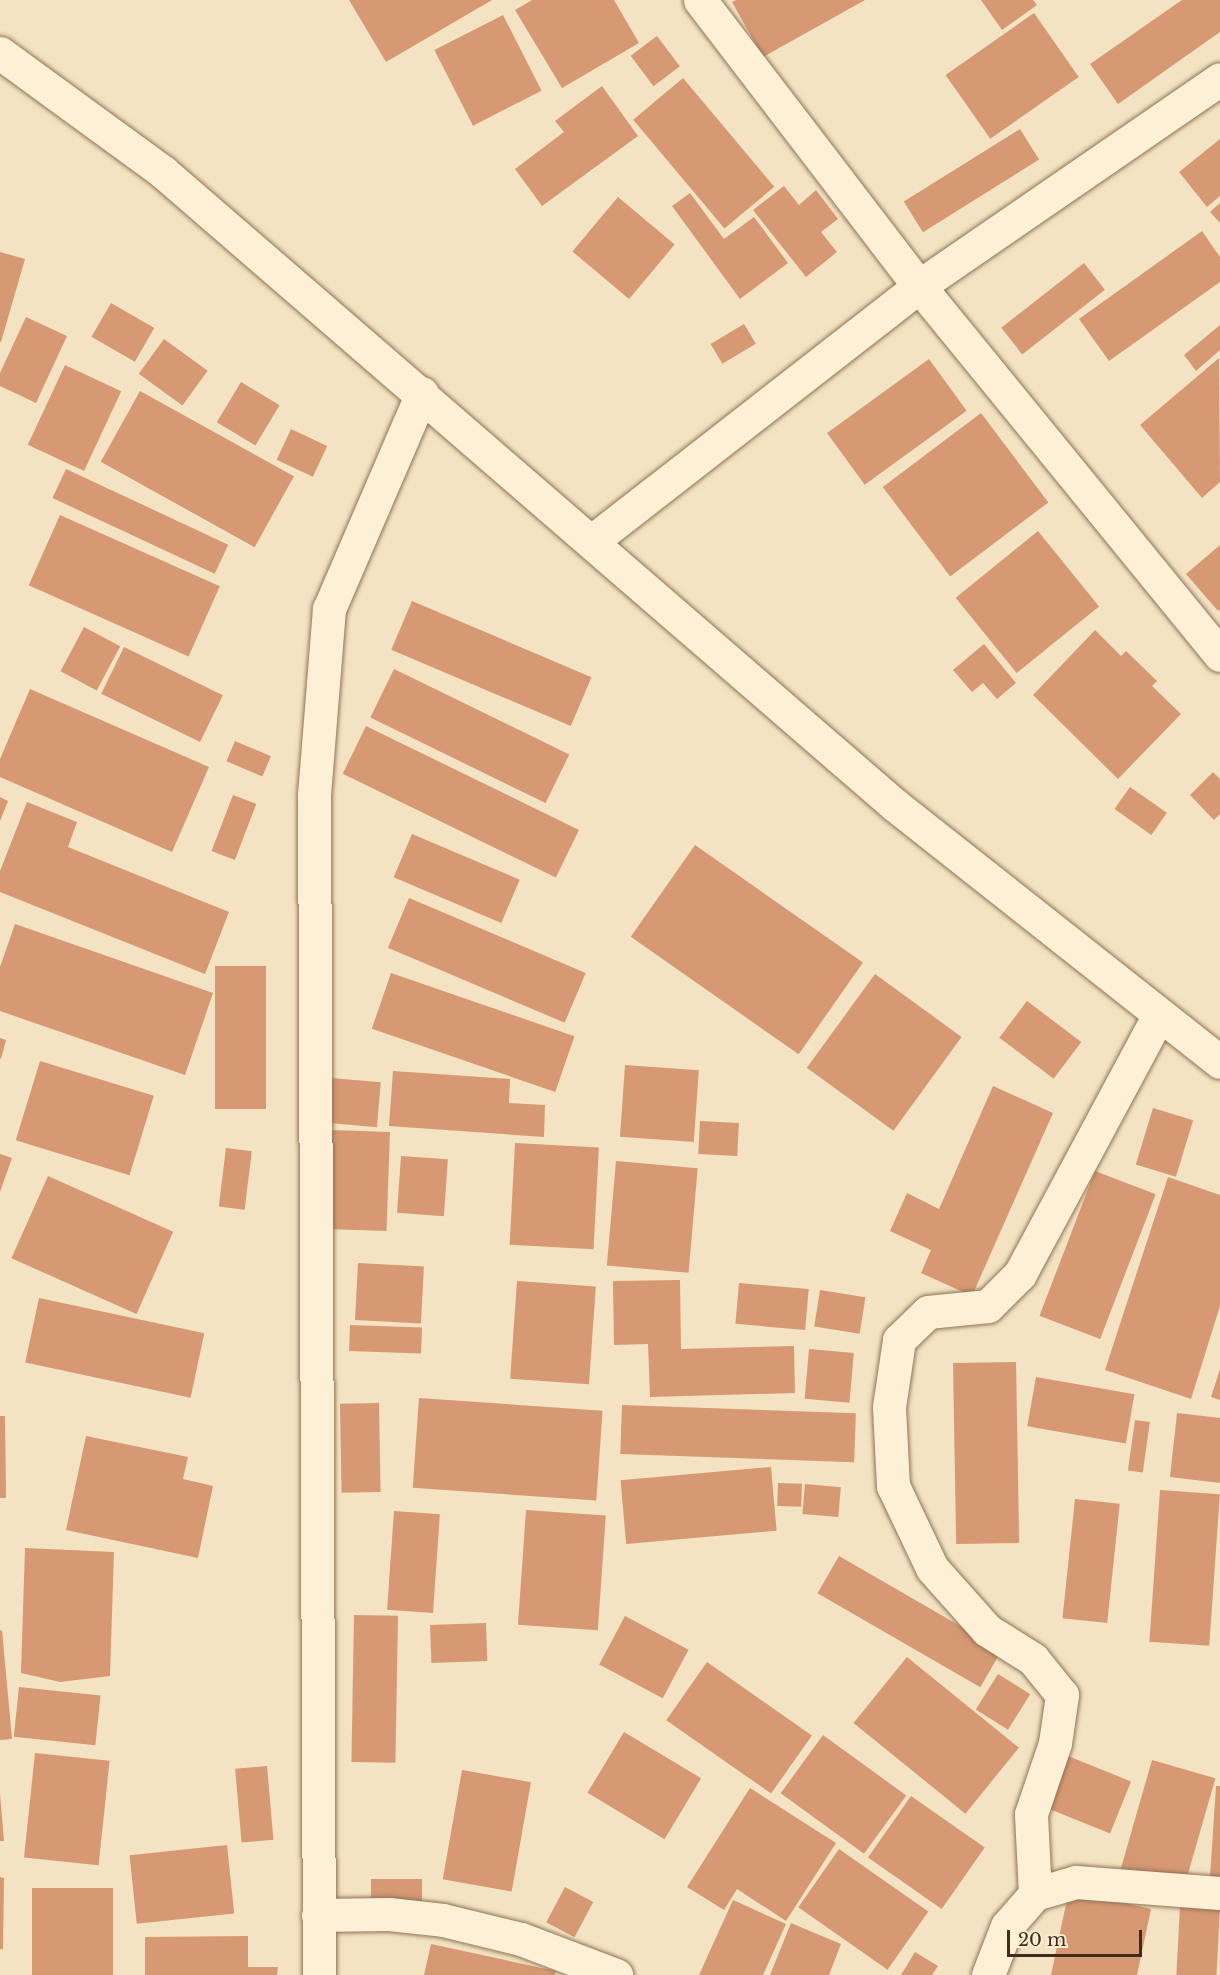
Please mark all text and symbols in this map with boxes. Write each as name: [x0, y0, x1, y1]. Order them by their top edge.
scale bar: [1010, 1918, 1145, 1956]
text: 20 m: [1018, 1929, 1066, 1951]

